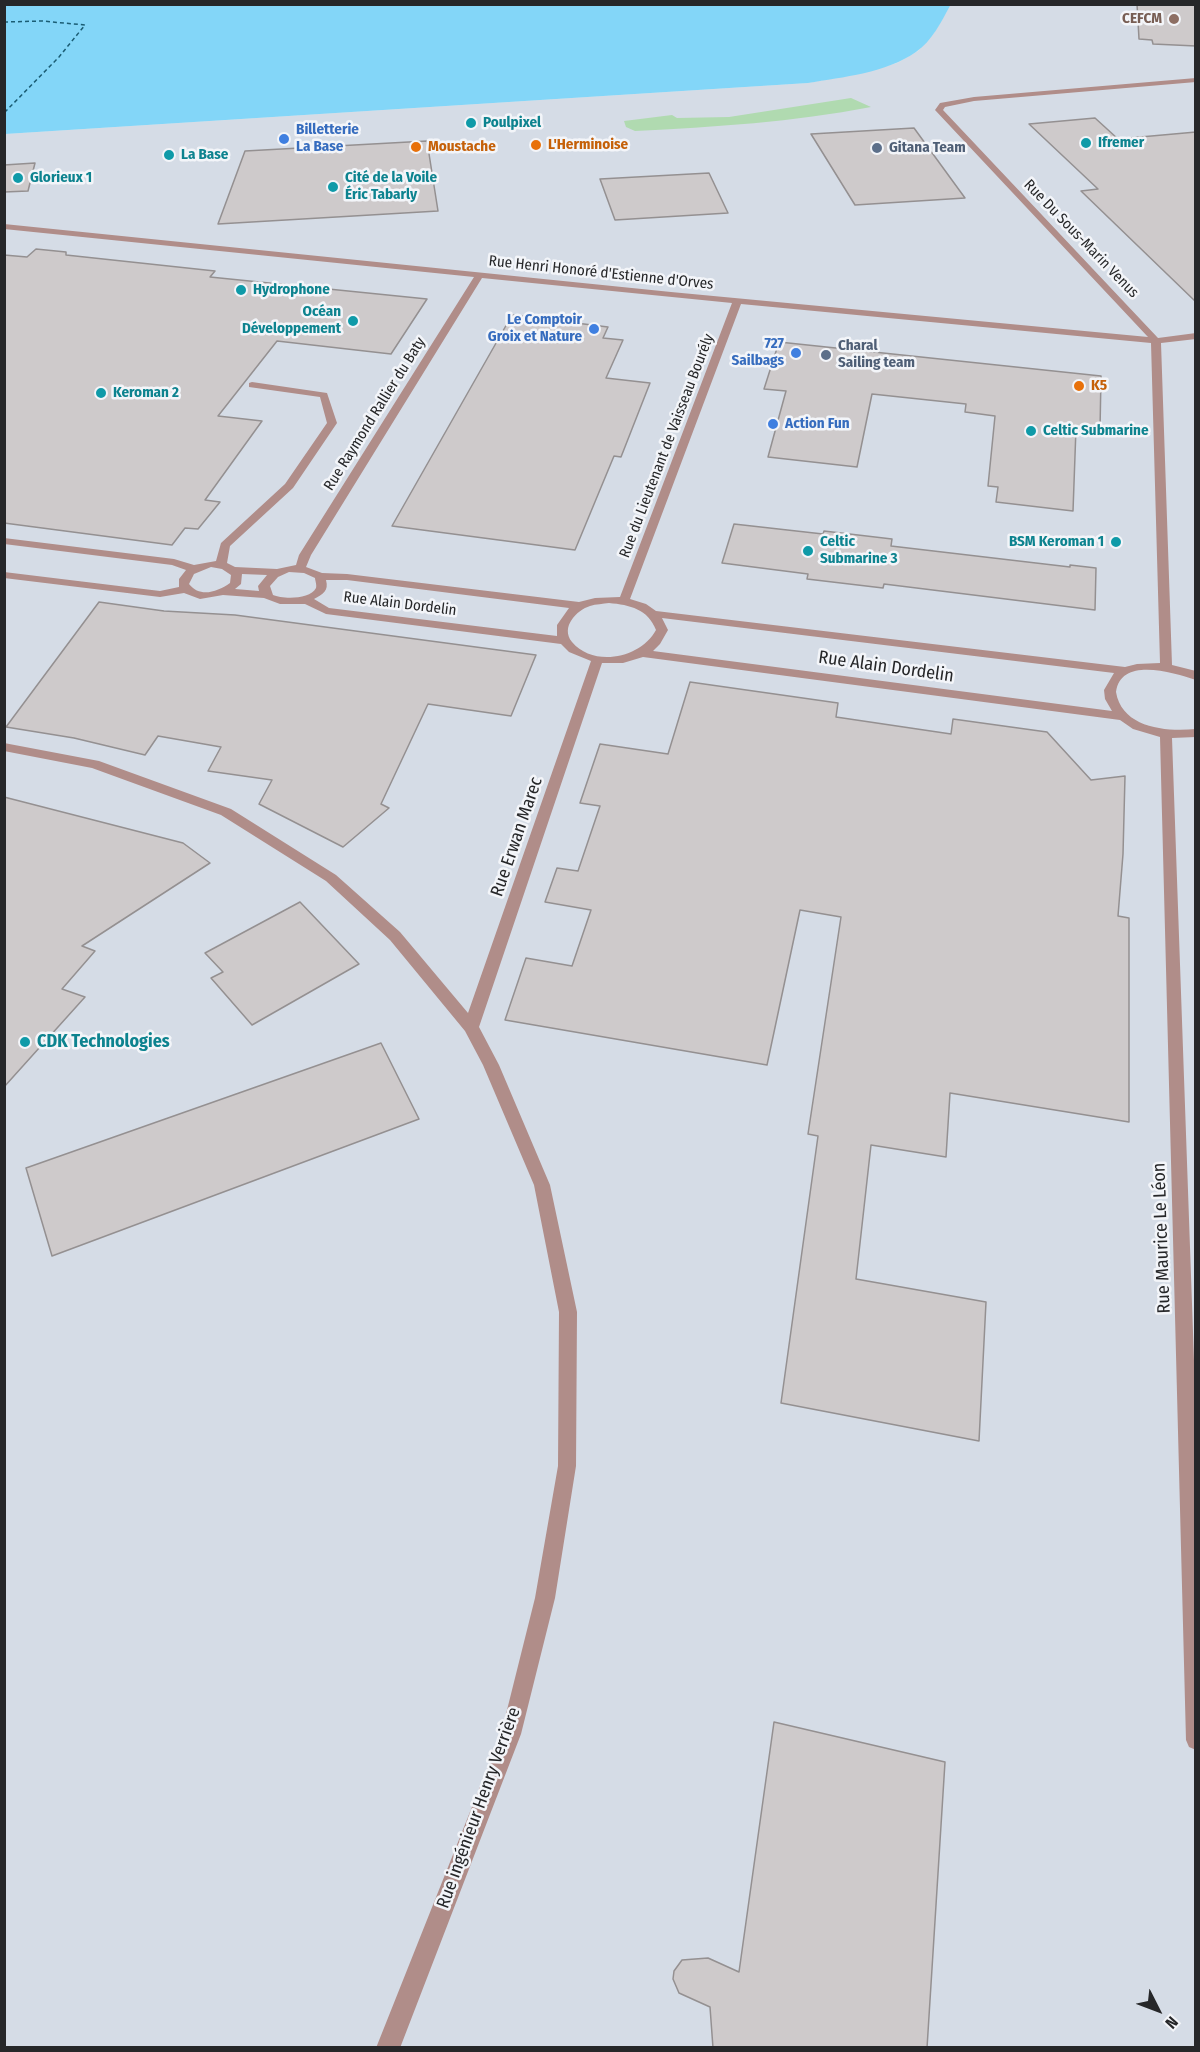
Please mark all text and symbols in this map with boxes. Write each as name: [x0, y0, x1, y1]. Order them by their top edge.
place label: CEFCM: [1122, 10, 1162, 28]
marker: CEFCM: [1167, 12, 1181, 26]
place label: Poulpixel: [483, 114, 541, 132]
marker: Poulpixel: [464, 116, 478, 130]
place label: Billetterie La Base: [296, 121, 359, 156]
marker: Billetterie La Base: [277, 132, 291, 146]
place label: Ifremer: [1098, 134, 1144, 152]
place label: L'Herminoise: [548, 136, 628, 154]
marker: Ifremer: [1079, 136, 1093, 150]
place label: Moustache: [428, 138, 496, 156]
marker: L'Herminoise: [529, 138, 543, 152]
place label: Gitana Team: [889, 139, 966, 157]
marker: Moustache: [409, 140, 423, 154]
marker: Gitana Team: [870, 141, 884, 155]
place label: La Base: [181, 146, 228, 164]
marker: La Base: [162, 148, 176, 162]
place label: Glorieux 1: [30, 169, 92, 187]
place label: Cité de la Voile Éric Tabarly: [345, 169, 437, 204]
marker: Glorieux 1: [11, 171, 25, 185]
street label: Rue Du Sous-Marin Venus: [1020, 176, 1142, 302]
marker: Cité de la Voile Éric Tabarly: [326, 180, 340, 194]
street label: Rue Henri Honoré d'Estienne d'Orves: [488, 252, 714, 294]
place label: Hydrophone: [253, 281, 330, 299]
marker: Hydrophone: [234, 283, 248, 297]
place label: Océan Développement: [242, 303, 341, 338]
place label: Le Comptoir Groix et Nature: [488, 311, 582, 346]
marker: Océan Développement: [346, 314, 360, 328]
marker: Le Comptoir Groix et Nature: [587, 322, 601, 336]
street label: Rue du Lieutenant de Vaisseau Bourély: [616, 332, 718, 560]
street label: Rue Raymond Rallier du Baty: [320, 334, 430, 494]
place label: 727 Sailbags: [732, 335, 784, 370]
place label: Charal Sailing team: [838, 337, 915, 372]
marker: 727 Sailbags: [789, 346, 803, 360]
marker: Charal Sailing team: [819, 348, 833, 362]
place label: K5: [1091, 377, 1107, 395]
marker: K5: [1072, 379, 1086, 393]
place label: Keroman 2: [113, 384, 179, 402]
marker: Keroman 2: [94, 386, 108, 400]
place label: Action Fun: [785, 415, 850, 433]
marker: Action Fun: [766, 417, 780, 431]
place label: Celtic Submarine: [1043, 422, 1149, 440]
marker: Celtic Submarine: [1024, 424, 1038, 438]
place label: Celtic Submarine 3: [820, 533, 898, 568]
place label: BSM Keroman 1: [1009, 533, 1104, 551]
marker: BSM Keroman 1: [1109, 535, 1123, 549]
marker: Celtic Submarine 3: [801, 544, 815, 558]
street label: Rue Alain Dordelin: [342, 588, 458, 620]
street label: Rue Alain Dordelin: [817, 647, 955, 687]
street label: Rue Erwan Marec: [486, 774, 548, 900]
place label: CDK Technologies: [37, 1031, 170, 1053]
marker: CDK Technologies: [18, 1035, 32, 1049]
street label: Rue Maurice Le Léon: [1149, 1162, 1175, 1314]
street label: Rue ingénieur Henry Verrière: [433, 1705, 525, 1911]
north arrow: [1128, 1980, 1188, 2040]
text: N: [1161, 2012, 1182, 2032]

